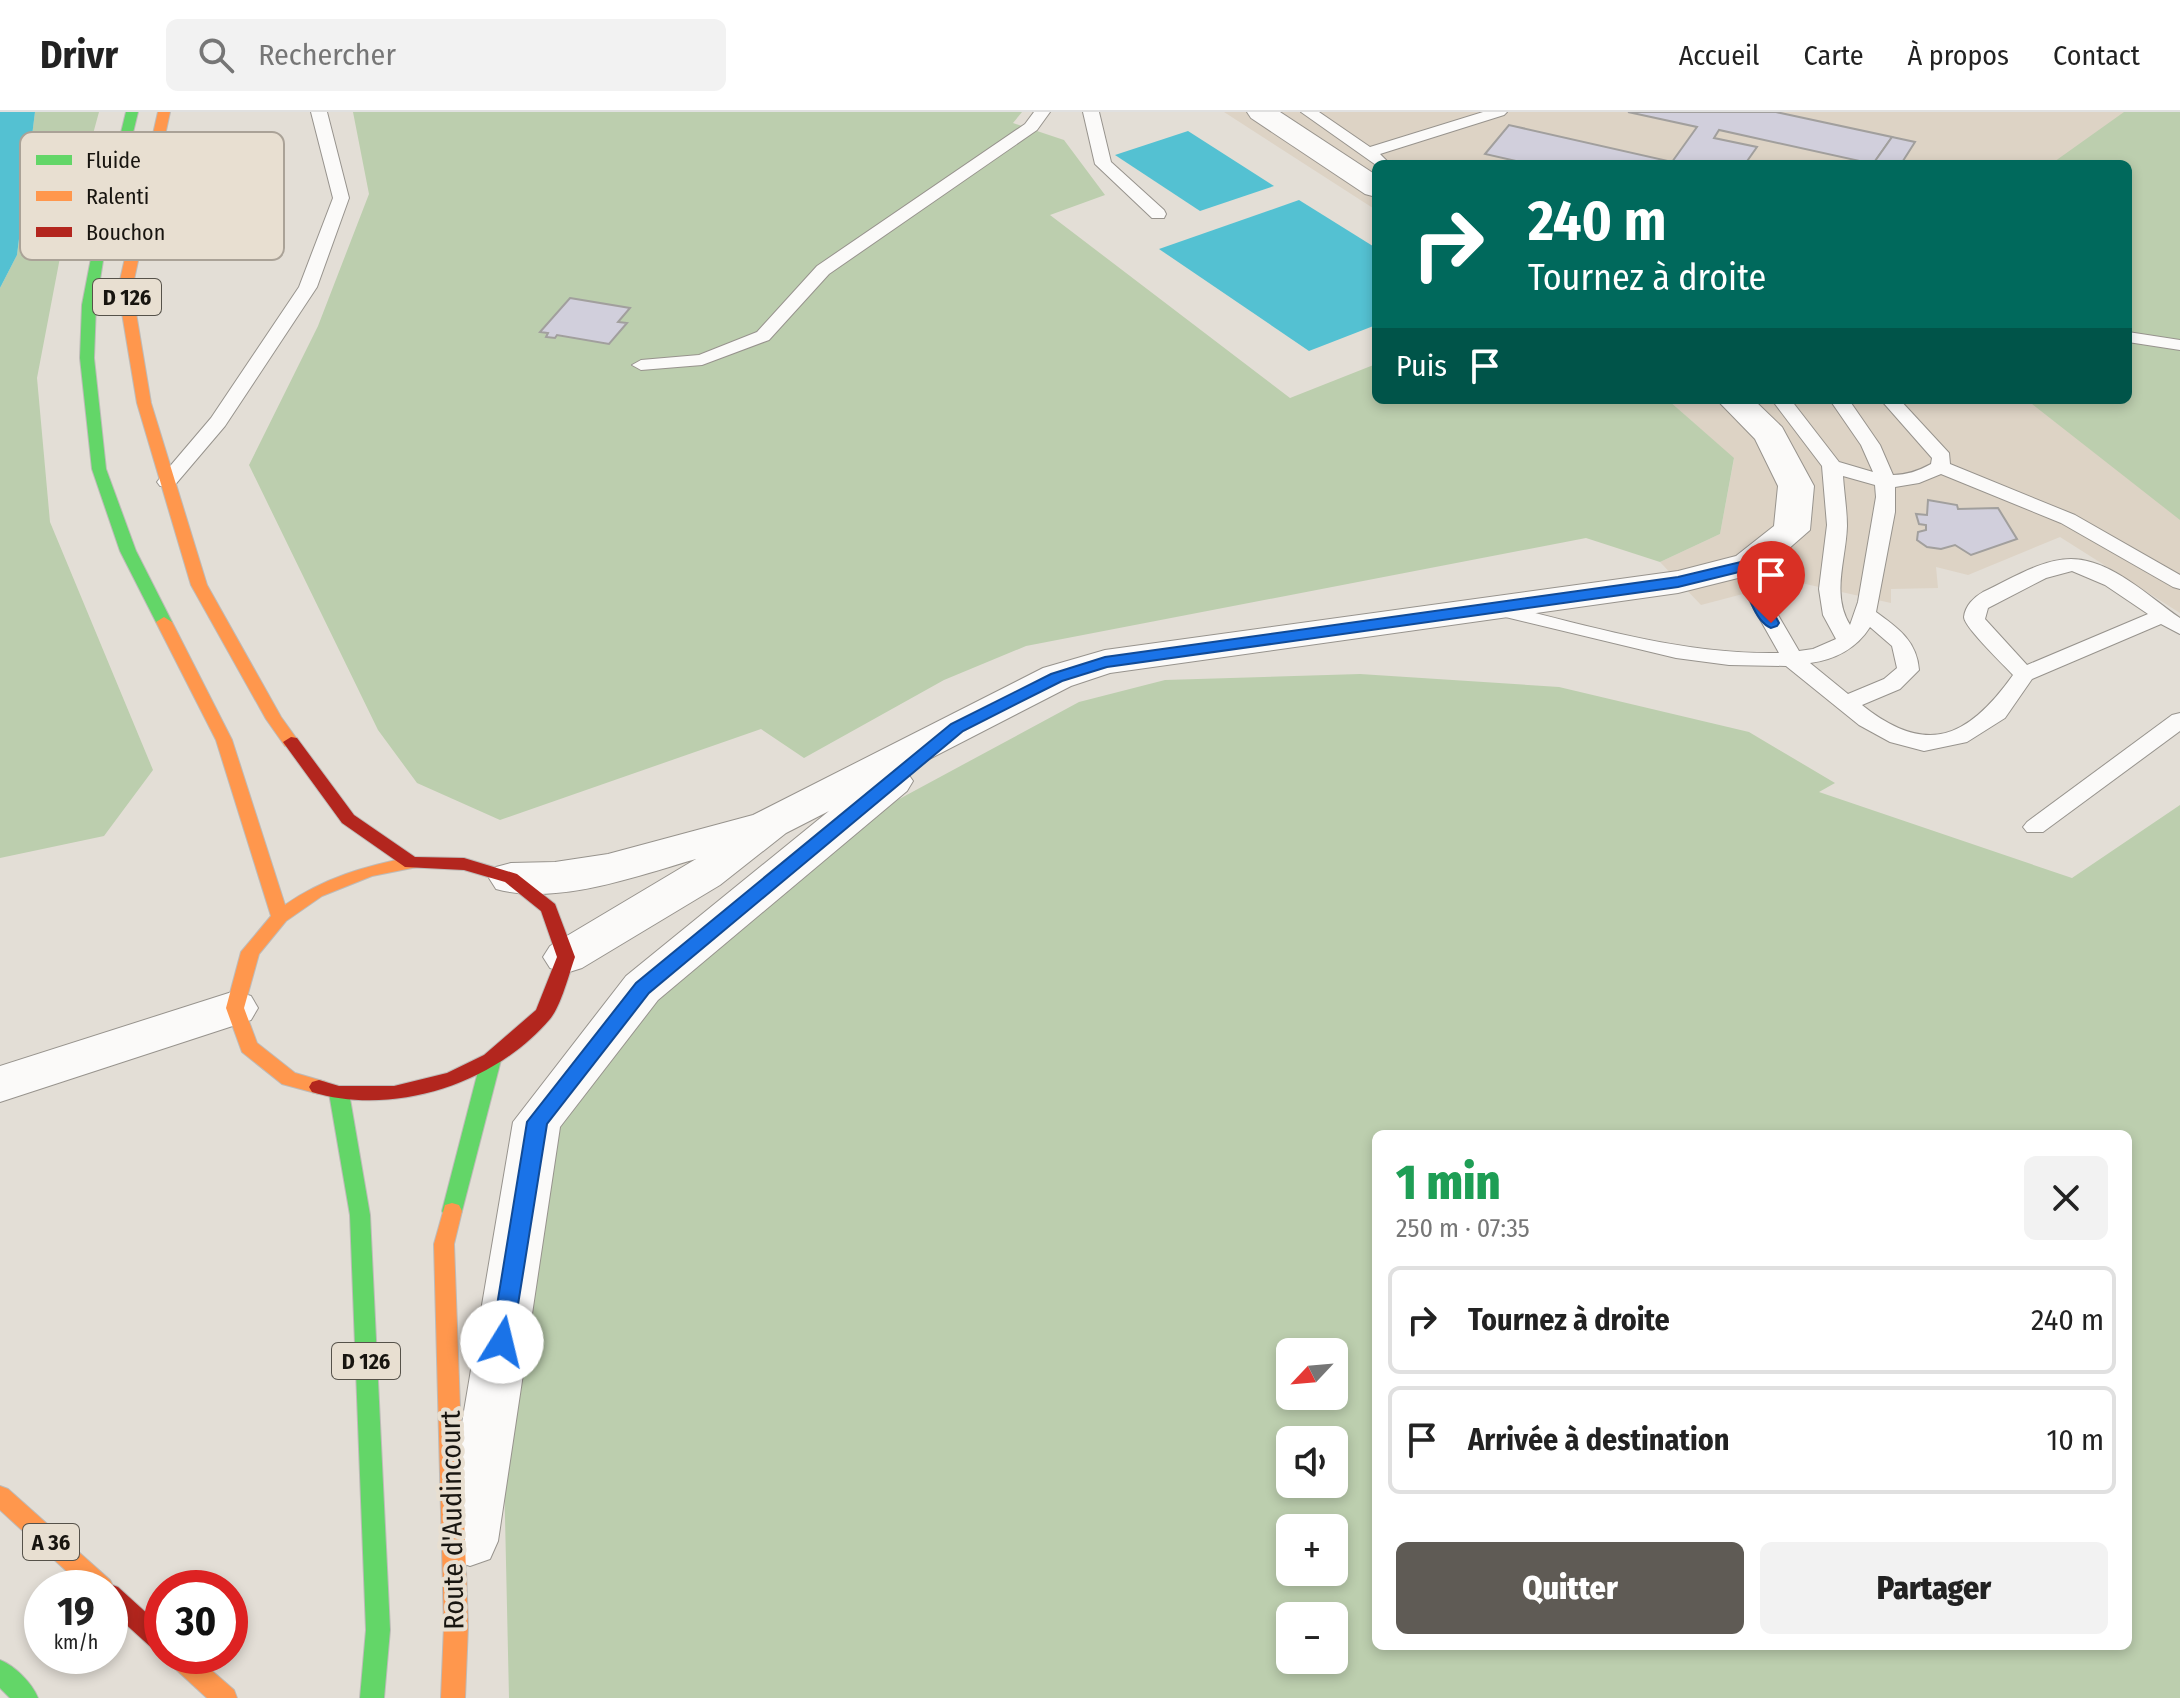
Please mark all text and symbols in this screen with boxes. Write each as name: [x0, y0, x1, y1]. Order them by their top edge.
search box: [166, 19, 726, 91]
text: Drivr: [40, 32, 118, 78]
icon: search: [194, 33, 238, 77]
text: Rechercher: [258, 37, 396, 73]
text: Accueil: [1679, 39, 1760, 72]
text: Carte: [1804, 39, 1864, 72]
text: À propos: [1908, 39, 2009, 72]
text: Contact: [2053, 39, 2140, 72]
legend: [20, 132, 284, 260]
text: Fluide: [86, 147, 141, 174]
text: Ralenti: [86, 183, 149, 210]
text: 240 m: [1528, 188, 1667, 255]
icon: right: [1396, 192, 1500, 296]
text: Bouchon: [86, 219, 165, 246]
text: Tournez à droite: [1528, 256, 1766, 300]
road number: D 126: [93, 279, 161, 315]
icon: arrive: [1463, 344, 1507, 388]
text: Puis: [1396, 348, 1447, 384]
pin: [1737, 541, 1805, 623]
icon: arrive: [1749, 553, 1793, 597]
text: 1 min: [1396, 1154, 1500, 1212]
button: close: [2024, 1156, 2108, 1240]
text: 250 m · 07:35: [1396, 1213, 1530, 1244]
icon: right: [1400, 1298, 1444, 1342]
position arrow: [460, 1300, 544, 1384]
text: Tournez à droite: [1468, 1302, 1670, 1338]
text: 240 m: [2031, 1302, 2104, 1338]
north arrow: [1276, 1338, 1348, 1410]
map controls: [1276, 1338, 1348, 1674]
road number: D 126: [332, 1343, 400, 1379]
street label: Route d'Audincourt: [434, 1409, 470, 1630]
icon: arrive: [1400, 1418, 1444, 1462]
text: Arrivée à destination: [1468, 1422, 1729, 1458]
text: 10 m: [2047, 1422, 2104, 1458]
button: sound: [1276, 1426, 1348, 1498]
button: +: [1276, 1514, 1348, 1586]
road number: A 36: [23, 1524, 79, 1560]
button: Quitter: [1396, 1542, 1744, 1634]
button: Partager: [1760, 1542, 2108, 1634]
speed limit sign: 30: [144, 1570, 248, 1674]
text: 19: [57, 1588, 95, 1636]
button: −: [1276, 1602, 1348, 1674]
text: km/h: [54, 1630, 98, 1654]

